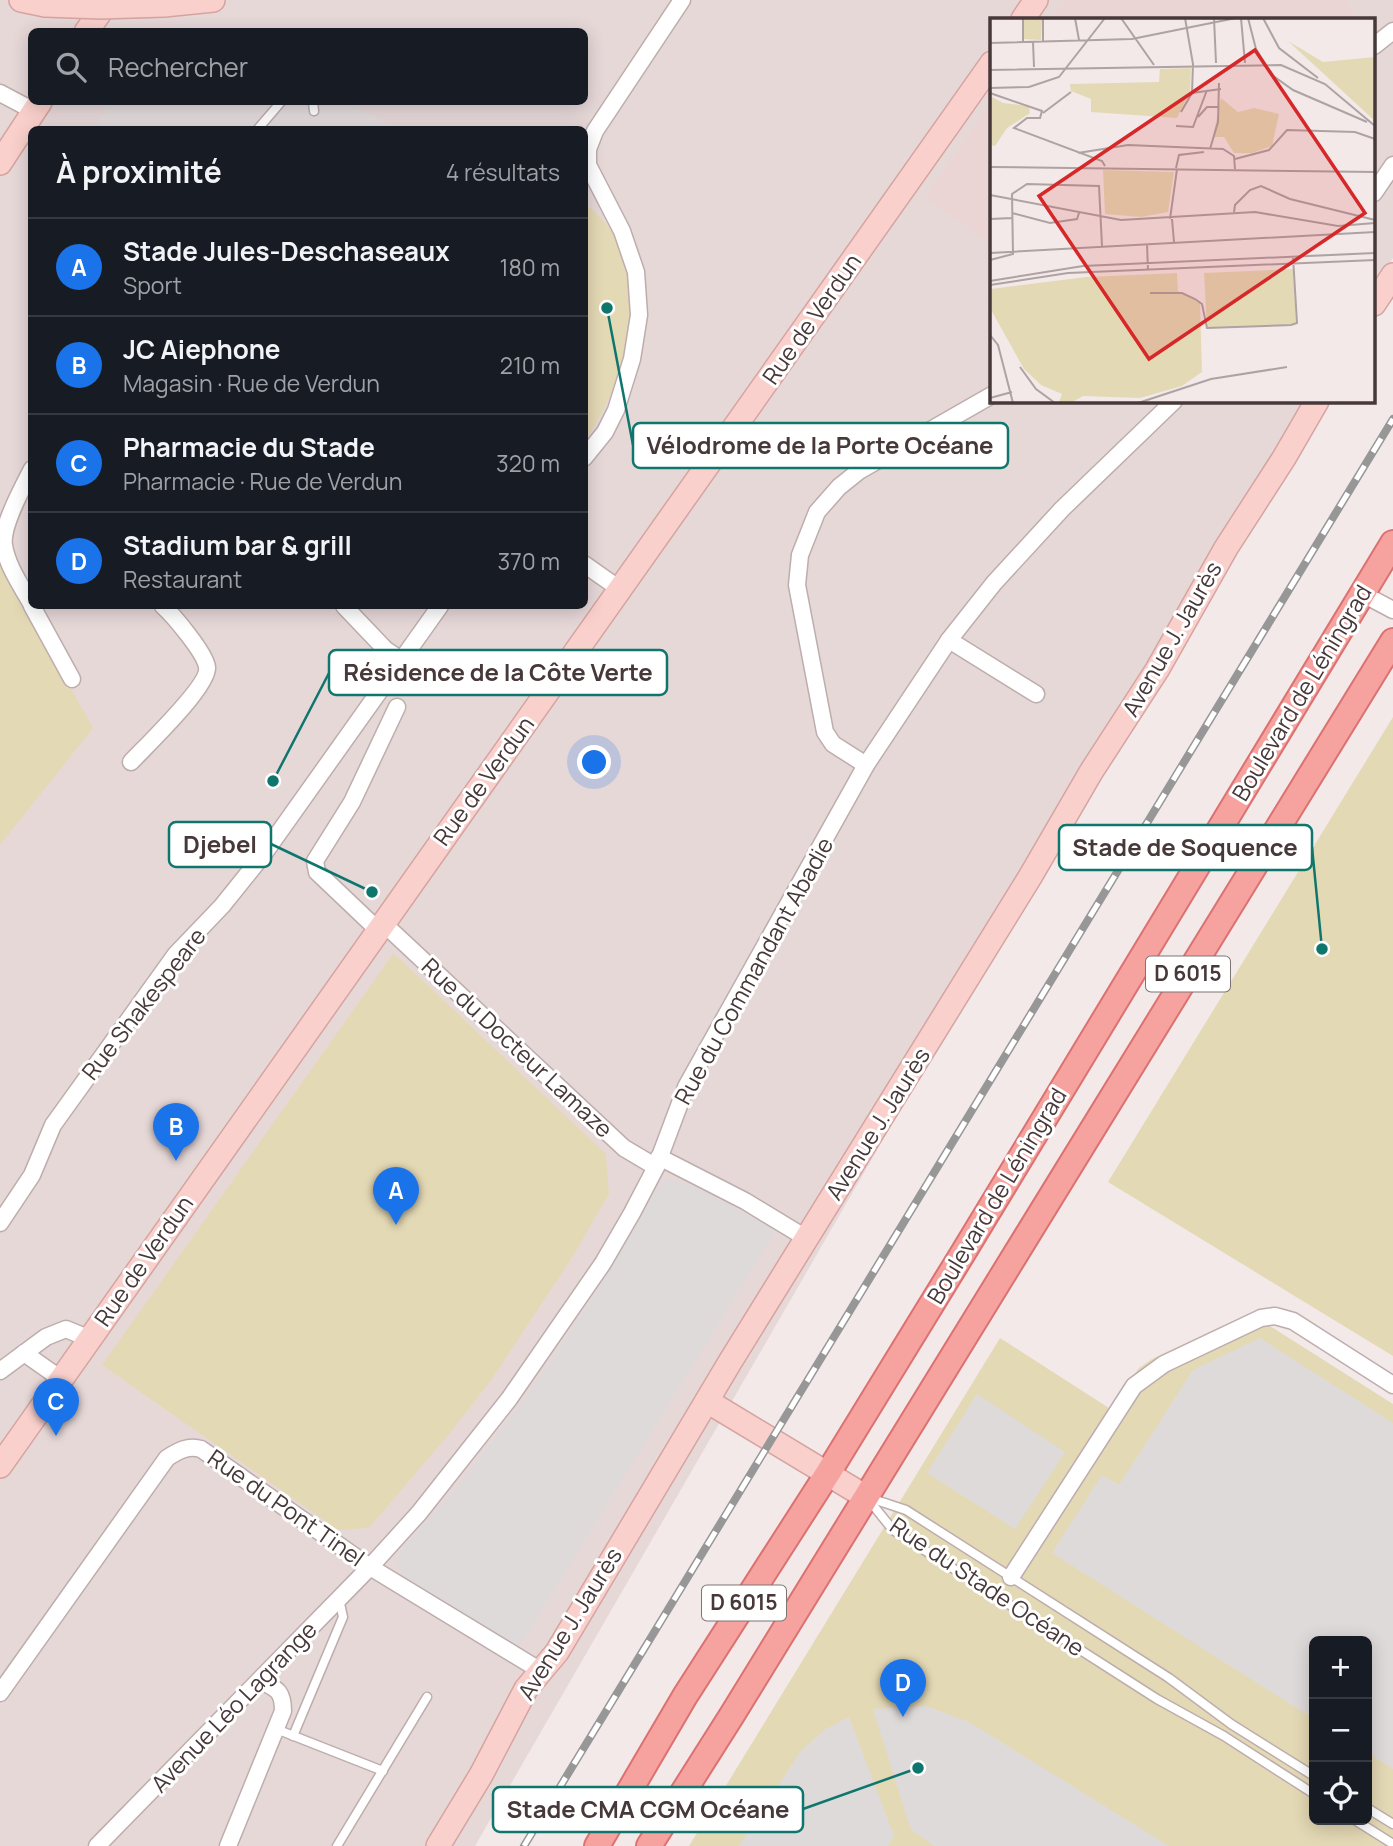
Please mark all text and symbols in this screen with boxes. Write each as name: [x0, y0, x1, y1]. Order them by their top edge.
inset map: [990, 18, 1376, 402]
search box: [28, 28, 588, 105]
icon: search: [52, 48, 90, 86]
text: Rechercher: [108, 49, 248, 85]
text: À proximité: [56, 151, 222, 192]
text: 4 résultats: [446, 156, 560, 188]
text: Stade Jules-Deschaseaux: [123, 233, 450, 269]
street label: Rue de Verdun: [754, 247, 868, 390]
text: A: [71, 251, 87, 283]
text: 180 m: [500, 251, 560, 283]
text: Sport: [123, 269, 182, 301]
text: JC Aiephone: [123, 331, 280, 367]
text: B: [72, 349, 86, 381]
text: 210 m: [500, 349, 560, 381]
text: Magasin · Rue de Verdun: [123, 367, 380, 399]
callout: Vélodrome de la Porte Océane: [633, 423, 1008, 468]
text: Vélodrome de la Porte Océane: [647, 428, 993, 461]
text: Pharmacie du Stade: [123, 429, 375, 465]
text: C: [71, 447, 88, 479]
text: 320 m: [496, 447, 560, 479]
text: Pharmacie · Rue de Verdun: [123, 465, 402, 497]
text: Stadium bar & grill: [123, 527, 352, 563]
text: D: [71, 545, 87, 577]
text: 370 m: [498, 545, 560, 577]
street label: Avenue J. Jaurès: [1114, 555, 1229, 722]
text: Restaurant: [123, 563, 242, 595]
street label: Boulevard de Léningrad: [1224, 578, 1378, 807]
callout: Résidence de la Côte Verte: [329, 650, 667, 695]
text: Résidence de la Côte Verte: [343, 655, 653, 688]
street label: Rue de Verdun: [425, 709, 541, 852]
your location: [577, 745, 611, 779]
callout: Djebel: [169, 822, 271, 867]
callout: Stade de Soquence: [1059, 825, 1312, 870]
text: Djebel: [183, 827, 257, 860]
text: Stade de Soquence: [1072, 830, 1298, 863]
street label: Rue du Commandant Abadie: [666, 831, 840, 1110]
street label: Rue Shakespeare: [74, 921, 213, 1086]
street label: Rue du Docteur Lamaze: [415, 950, 620, 1144]
road number: D 6015: [1146, 956, 1230, 992]
street label: Avenue J. Jaurès: [817, 1041, 937, 1206]
street label: Boulevard de Léningrad: [919, 1081, 1073, 1310]
pin: B: [153, 1103, 199, 1161]
pin: A: [373, 1167, 419, 1225]
street label: Rue de Verdun: [86, 1189, 200, 1332]
pin: C: [33, 1378, 79, 1436]
street label: Rue du Pont Tinel: [202, 1441, 371, 1573]
street label: Rue du Stade Océane: [884, 1509, 1091, 1663]
street label: Avenue J. Jaurès: [509, 1541, 629, 1706]
road number: D 6015: [702, 1586, 786, 1620]
street label: Avenue Léo Lagrange: [143, 1614, 323, 1799]
map controls: [1309, 1636, 1372, 1825]
button: +: [1309, 1636, 1372, 1699]
pin: D: [880, 1659, 926, 1717]
button: −: [1309, 1699, 1372, 1762]
button: locate: [1309, 1762, 1372, 1825]
callout: Stade CMA CGM Océane: [493, 1787, 803, 1832]
text: Stade CMA CGM Océane: [507, 1792, 789, 1825]

